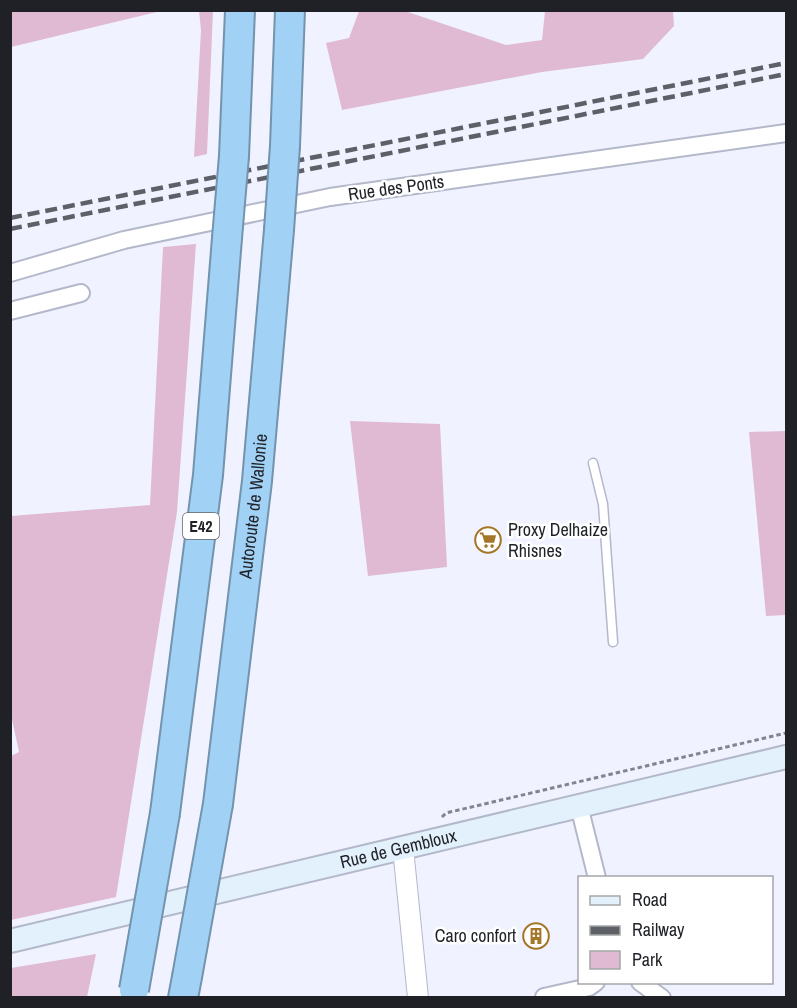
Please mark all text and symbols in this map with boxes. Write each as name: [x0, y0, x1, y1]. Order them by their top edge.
street label: Rue des Ponts: [346, 168, 446, 207]
street label: Autoroute de Wallonie: [232, 433, 273, 581]
road number: E42: [183, 513, 219, 539]
place label: Proxy Delhaize Rhisnes: [508, 517, 608, 563]
supermarket icon: Proxy Delhaize Rhisnes: [473, 525, 503, 555]
street label: Rue de Gembloux: [337, 822, 460, 874]
legend: [578, 876, 773, 984]
text: Road: [632, 887, 667, 912]
text: Railway: [632, 917, 685, 942]
building icon: Caro confort: [521, 921, 551, 951]
place label: Caro confort: [435, 923, 516, 948]
text: Park: [632, 947, 663, 972]

